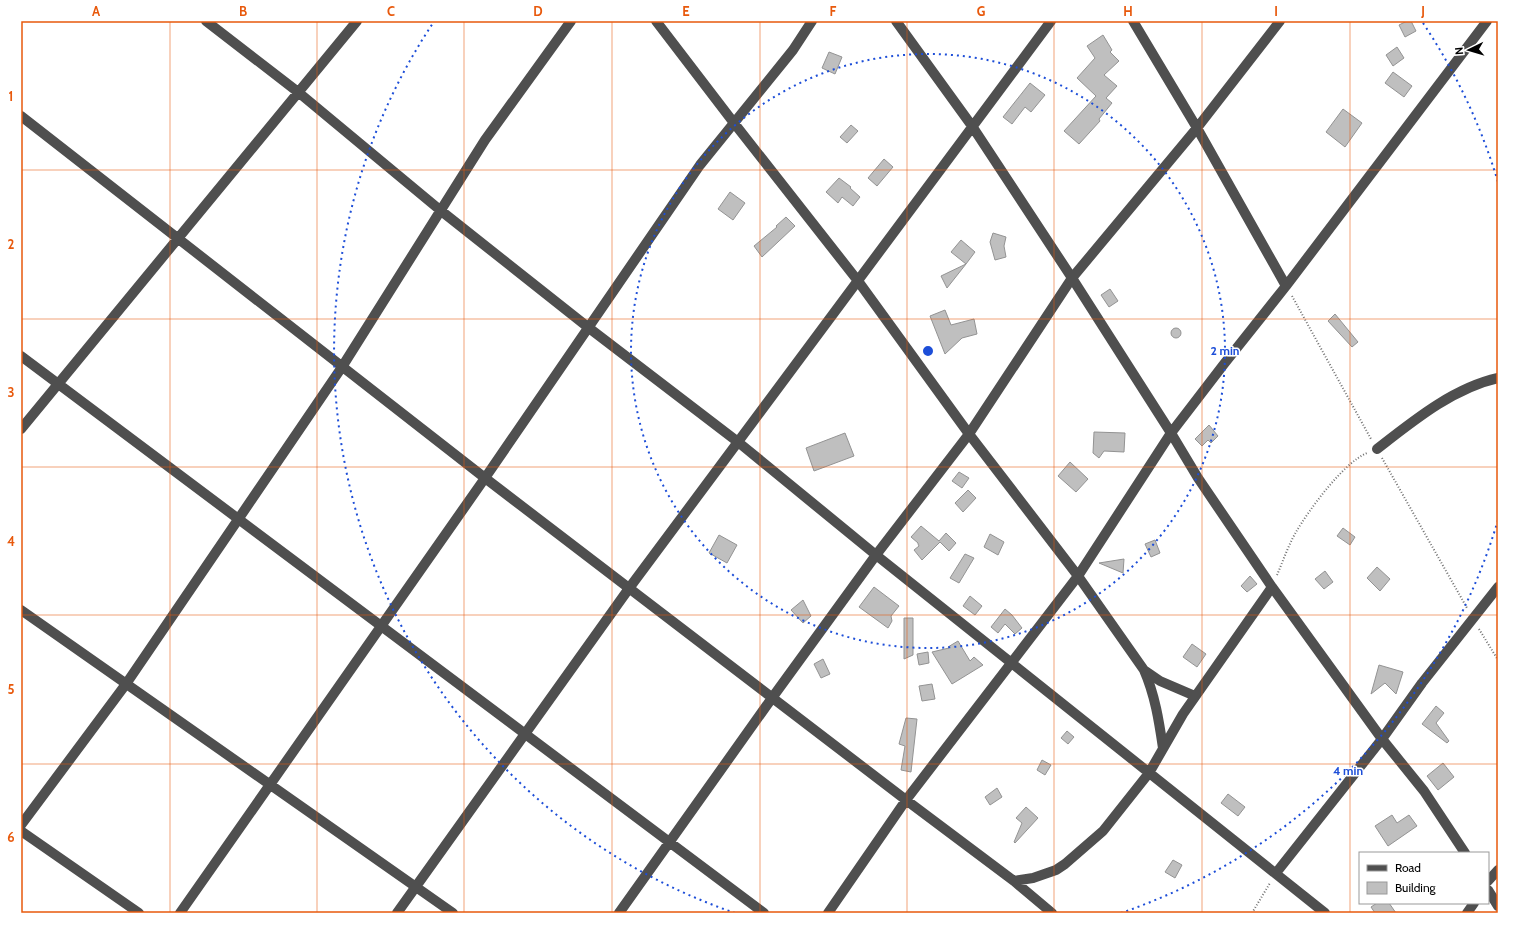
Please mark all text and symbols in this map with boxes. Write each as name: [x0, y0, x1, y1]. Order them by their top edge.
text: A: [92, 3, 101, 19]
text: B: [239, 3, 247, 19]
text: C: [387, 3, 395, 19]
text: D: [533, 3, 543, 19]
text: E: [682, 3, 690, 19]
text: F: [830, 3, 837, 19]
text: G: [977, 3, 986, 19]
text: H: [1123, 3, 1133, 19]
text: I: [1274, 3, 1278, 19]
text: J: [1420, 3, 1425, 19]
north arrow: [1449, 30, 1489, 70]
text: N: [1452, 46, 1466, 55]
text: 1: [9, 88, 13, 104]
text: 2: [8, 236, 15, 252]
text: 2 min: [1211, 343, 1239, 358]
centre of rings: [921, 344, 935, 358]
text: 3: [7, 384, 15, 400]
text: 4: [7, 533, 15, 549]
text: 5: [8, 681, 15, 697]
text: 4 min: [1333, 763, 1363, 778]
text: 6: [7, 829, 15, 845]
legend: [1359, 852, 1489, 904]
text: Road: [1395, 860, 1421, 875]
text: Building: [1395, 880, 1437, 895]

